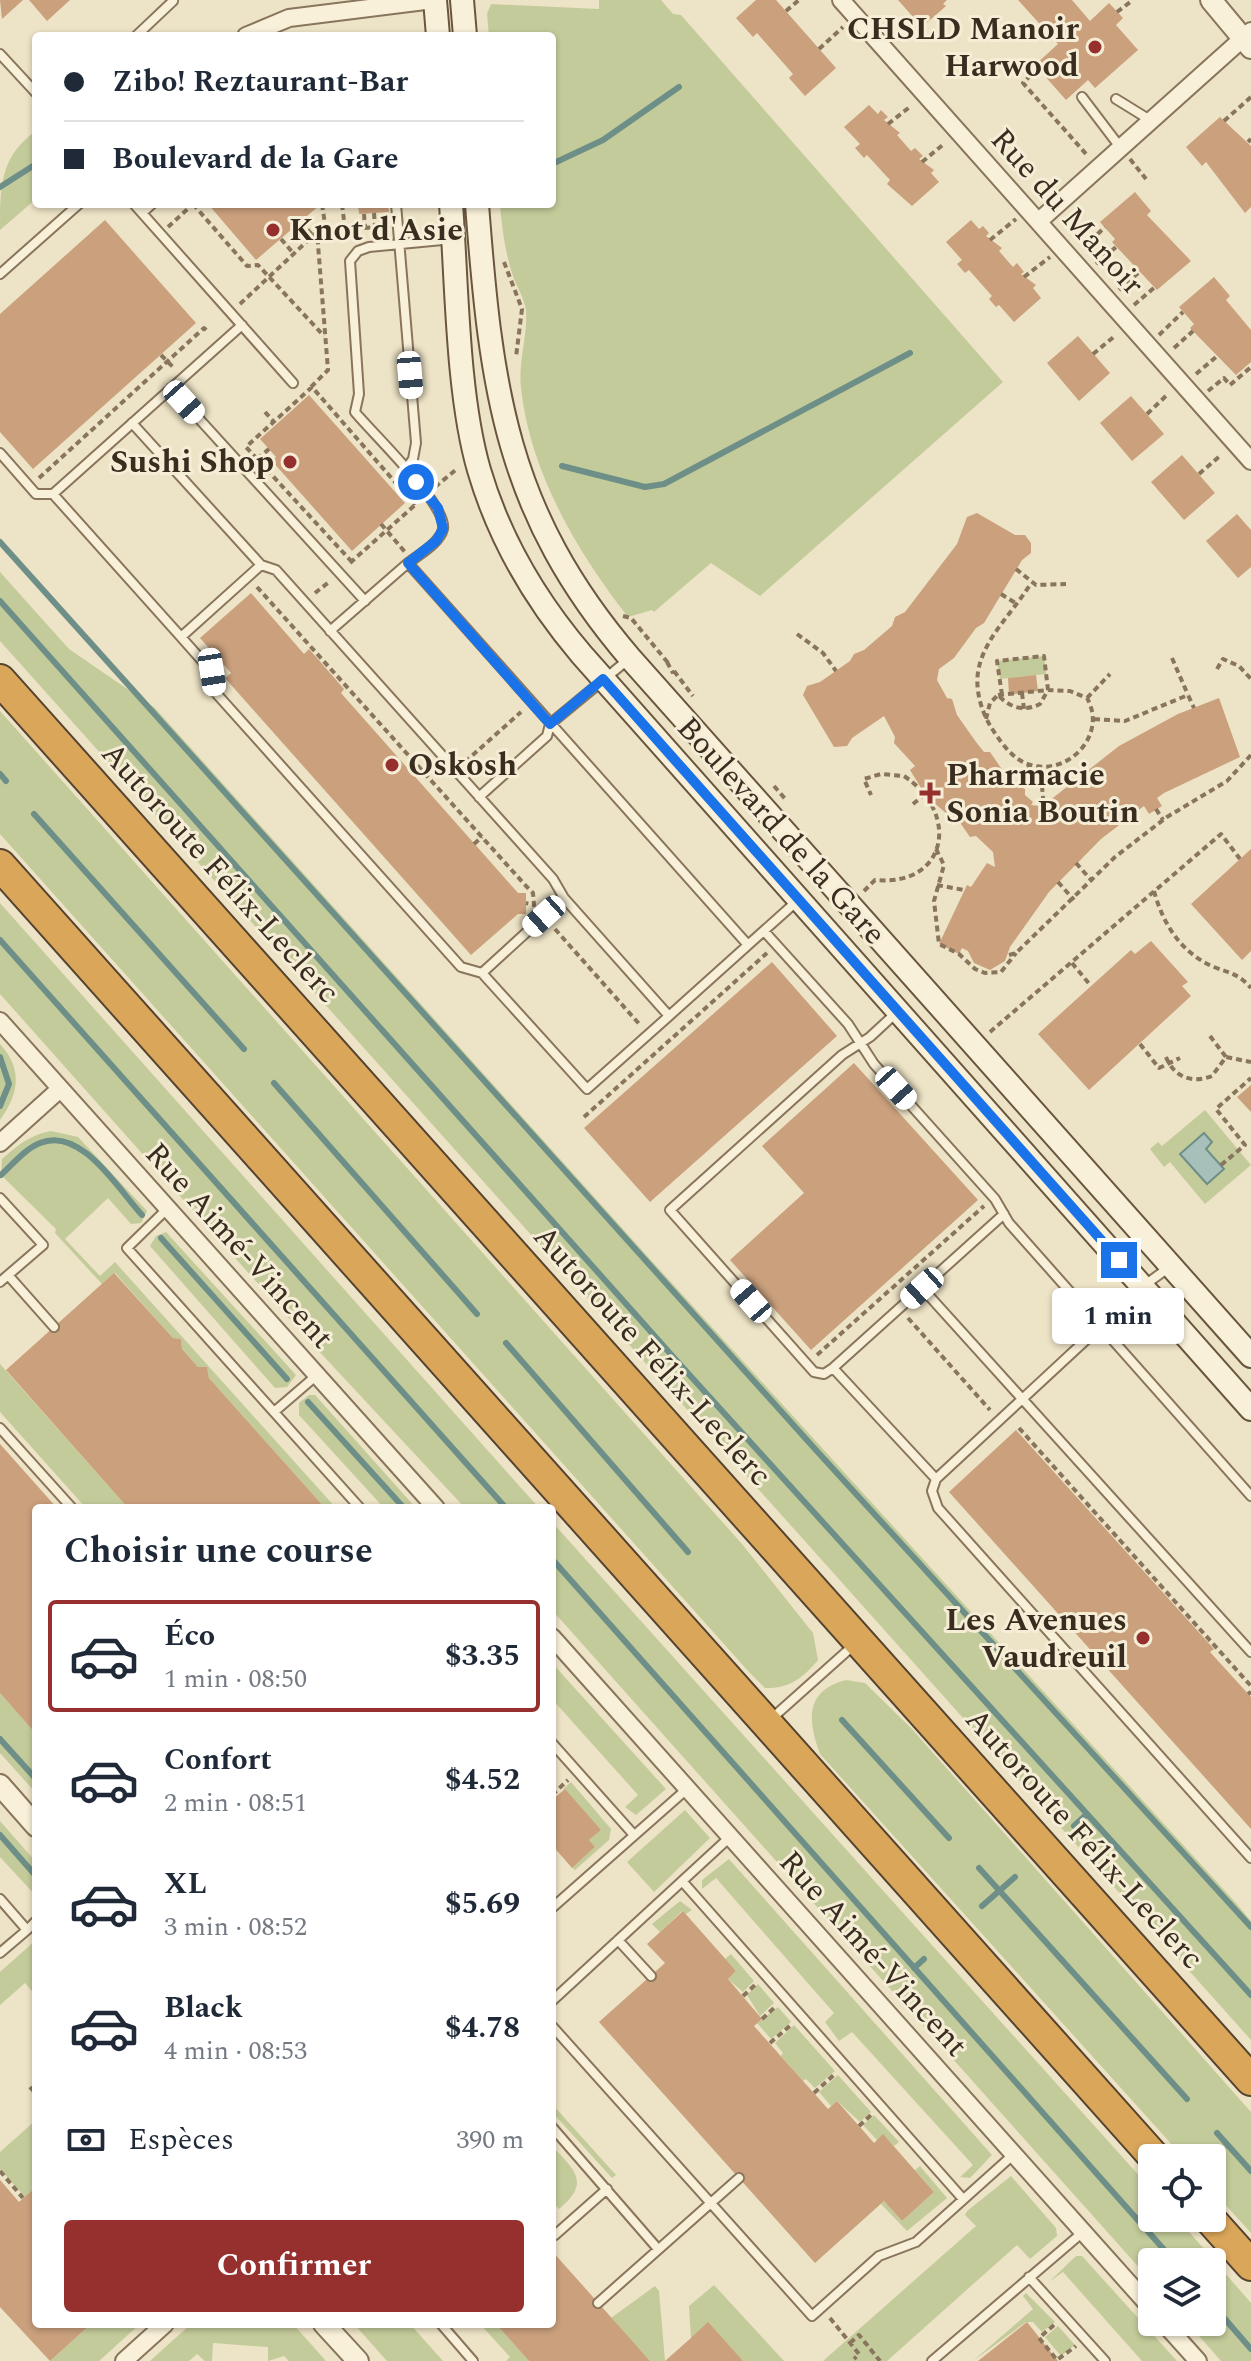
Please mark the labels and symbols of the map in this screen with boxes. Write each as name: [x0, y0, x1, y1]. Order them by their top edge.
place label: CHSLD Manoir Harwood: [847, 5, 1079, 91]
marker: CHSLD Manoir Harwood: [1086, 38, 1104, 56]
street label: Rue du Manoir: [978, 117, 1156, 307]
place label: Knot d'Asie: [289, 206, 463, 255]
marker: Knot d'Asie: [264, 221, 282, 239]
car: [396, 350, 424, 400]
car: [159, 376, 209, 428]
place label: Sushi Shop: [110, 438, 274, 487]
marker: Sushi Shop: [281, 453, 299, 471]
route start: [398, 464, 434, 500]
car: [196, 646, 228, 698]
street label: Boulevard de la Gare: [664, 705, 898, 957]
street label: Autoroute Félix-Leclerc: [89, 731, 351, 1015]
place label: Oskosh: [408, 741, 517, 790]
place label: Pharmacie Sonia Boutin: [946, 751, 1140, 837]
marker: Oskosh: [383, 756, 401, 774]
marker: Pharmacie Sonia Boutin: [921, 784, 939, 802]
car: [518, 891, 570, 941]
car: [871, 1062, 921, 1114]
street label: Rue Aimé-Vincent: [133, 1132, 345, 1360]
street label: Autoroute Félix-Leclerc: [521, 1214, 783, 1498]
route end: [1101, 1242, 1137, 1278]
car: [896, 1263, 948, 1313]
car: [726, 1275, 776, 1327]
callout: 1 min: [1053, 1288, 1185, 1344]
place label: Les Avenues Vaudreuil: [945, 1596, 1127, 1682]
marker: Les Avenues Vaudreuil: [1134, 1629, 1152, 1647]
street label: Autoroute Félix-Leclerc: [953, 1697, 1215, 1981]
street label: Rue Aimé-Vincent: [767, 1840, 979, 2068]

